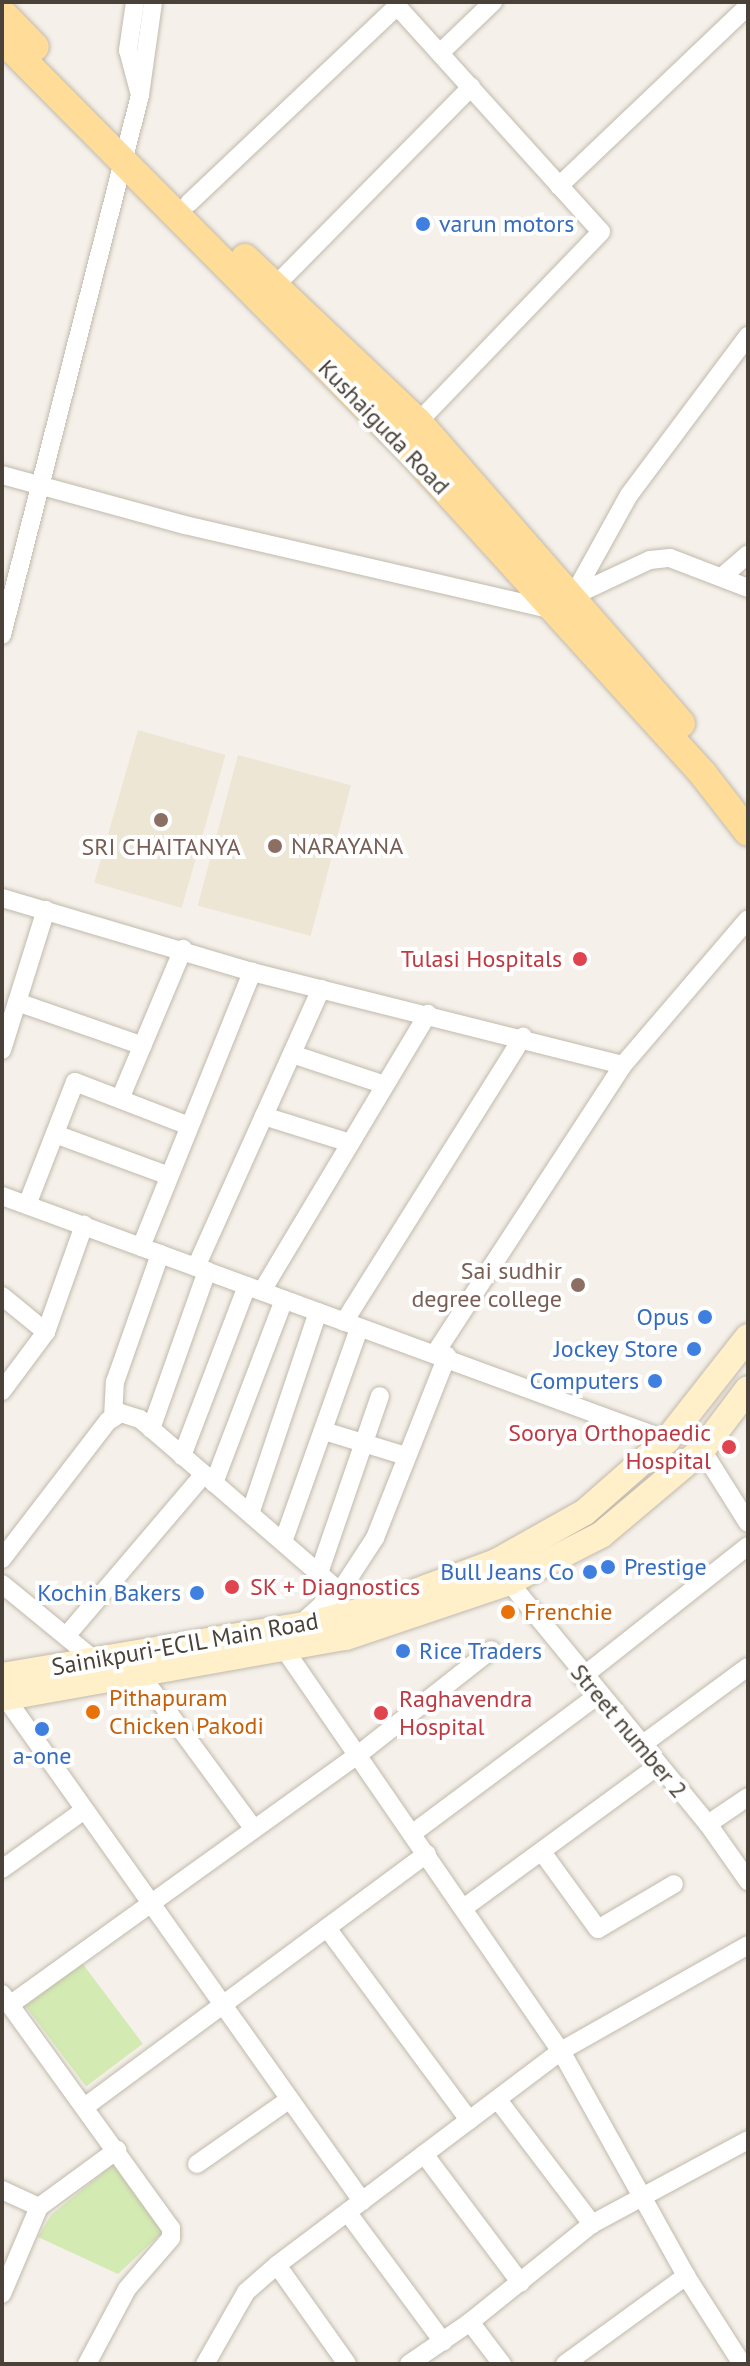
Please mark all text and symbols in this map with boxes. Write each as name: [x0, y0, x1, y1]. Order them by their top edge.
place label: varun motors: [439, 210, 574, 238]
marker: varun motors: [414, 215, 432, 233]
street label: Kushaiguda Road: [312, 354, 456, 500]
marker: SRI CHAITANYA: [152, 811, 170, 829]
place label: NARAYANA: [291, 832, 403, 860]
place label: SRI CHAITANYA: [82, 833, 240, 861]
marker: NARAYANA: [266, 837, 284, 855]
place label: Tulasi Hospitals: [401, 945, 562, 973]
marker: Tulasi Hospitals: [569, 948, 591, 970]
place label: Sai sudhir degree college: [411, 1257, 562, 1313]
marker: Sai sudhir degree college: [569, 1276, 587, 1294]
place label: Opus: [637, 1303, 689, 1331]
marker: Opus: [696, 1308, 714, 1326]
place label: Jockey Store: [553, 1335, 678, 1363]
marker: Jockey Store: [685, 1340, 703, 1358]
place label: Computers: [530, 1367, 639, 1395]
marker: Computers: [646, 1372, 664, 1390]
place label: Soorya Orthopaedic Hospital: [508, 1419, 711, 1475]
marker: Soorya Orthopaedic Hospital: [718, 1436, 740, 1458]
place label: Prestige: [624, 1553, 707, 1581]
place label: Bull Jeans Co: [440, 1558, 574, 1586]
marker: Prestige: [599, 1558, 617, 1576]
marker: Bull Jeans Co: [581, 1563, 599, 1581]
place label: SK + Diagnostics: [250, 1573, 421, 1601]
marker: SK + Diagnostics: [221, 1576, 243, 1598]
place label: Kochin Bakers: [37, 1579, 181, 1607]
marker: Kochin Bakers: [188, 1584, 206, 1602]
place label: Frenchie: [524, 1598, 612, 1626]
marker: Frenchie: [499, 1603, 517, 1621]
street label: Sainikpuri-ECIL Main Road: [49, 1606, 321, 1682]
place label: Rice Traders: [419, 1637, 543, 1665]
marker: Rice Traders: [394, 1642, 412, 1660]
street label: Street number 2: [565, 1658, 693, 1804]
place label: Pithapuram Chicken Pakodi: [109, 1684, 264, 1740]
place label: Raghavendra Hospital: [399, 1685, 532, 1741]
marker: Raghavendra Hospital: [370, 1702, 392, 1724]
marker: Pithapuram Chicken Pakodi: [84, 1703, 102, 1721]
marker: a-one: [33, 1720, 51, 1738]
place label: a-one: [13, 1742, 71, 1770]

